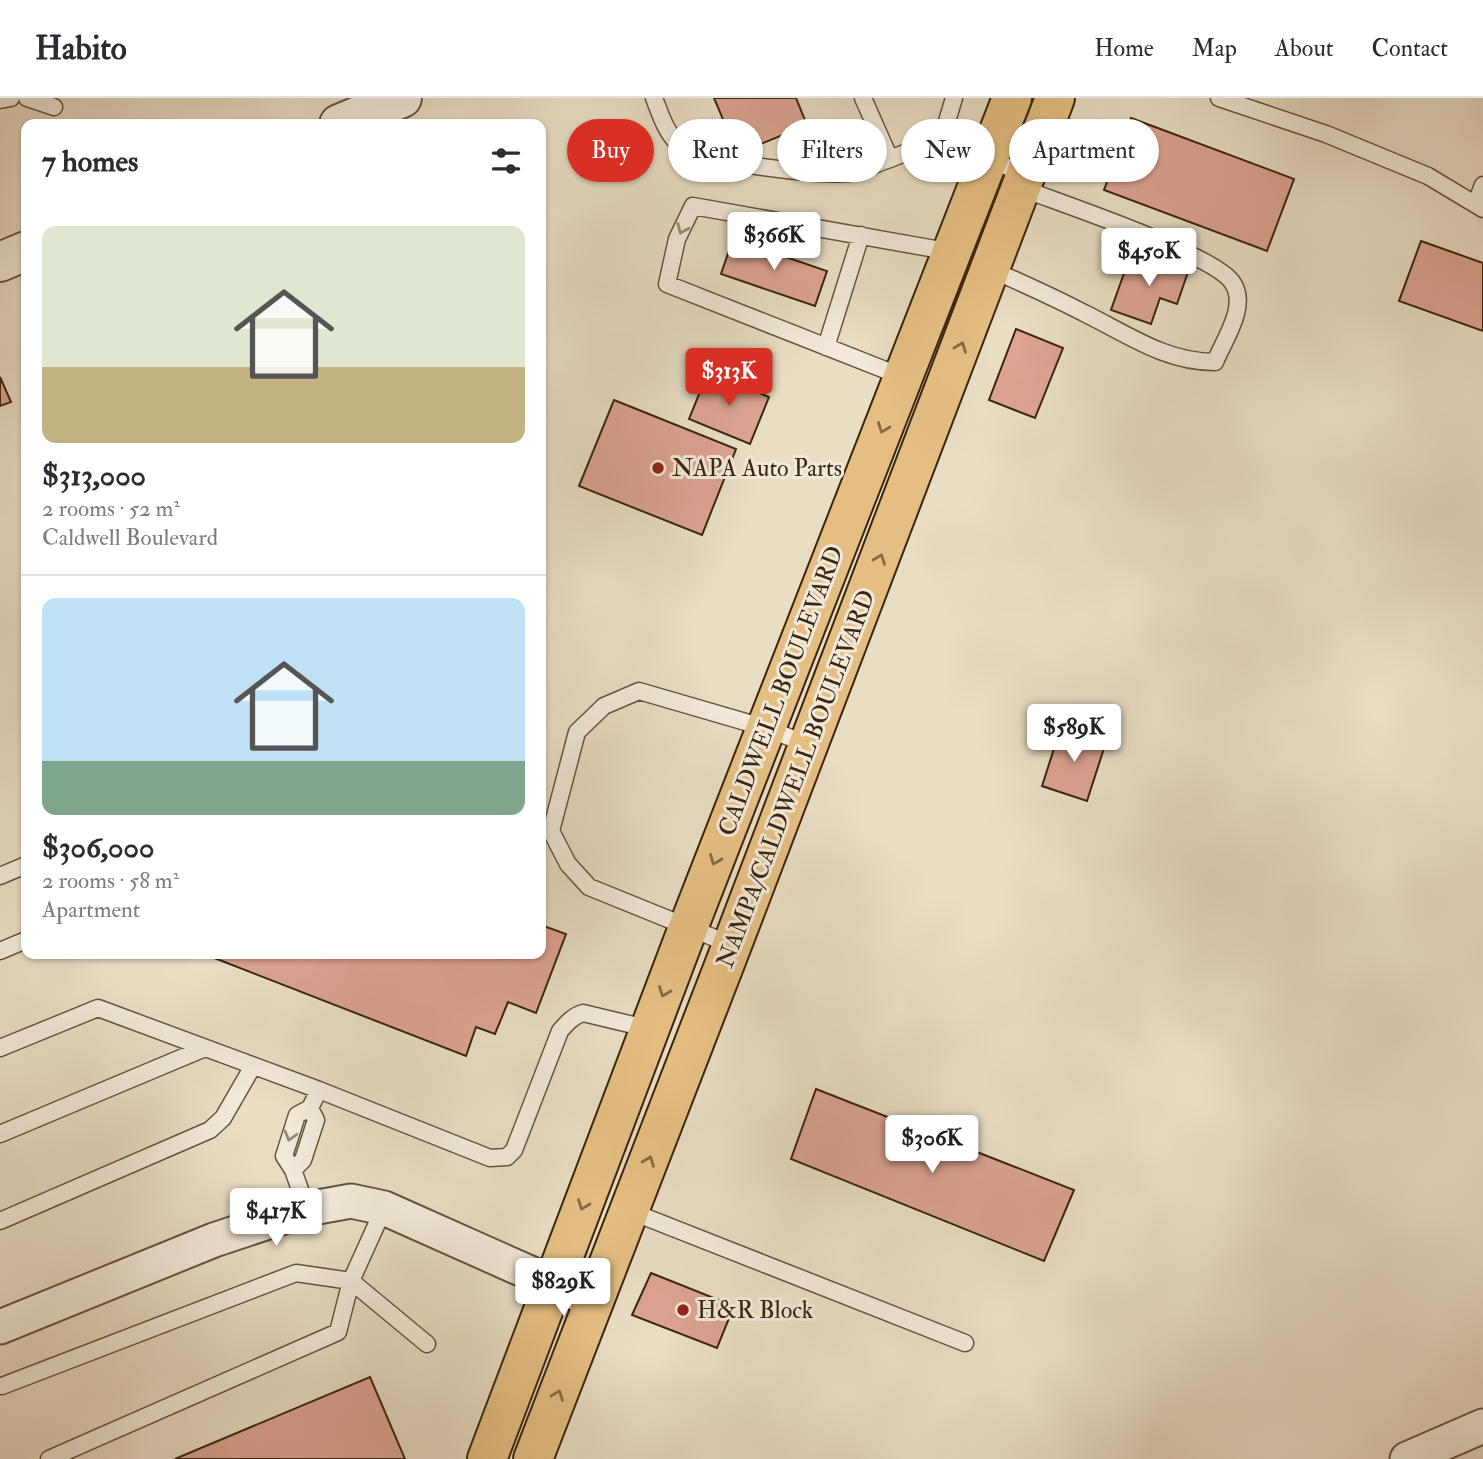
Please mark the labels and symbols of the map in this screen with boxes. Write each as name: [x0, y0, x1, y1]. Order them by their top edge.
pin: $366K: [725, 212, 823, 272]
one-way arrow: [676, 222, 690, 234]
pin: $450K: [1100, 228, 1198, 288]
one-way arrow: [952, 341, 966, 353]
pin: $313K: [680, 348, 778, 408]
one-way arrow: [878, 422, 892, 434]
place label: NAPA Auto Parts: [672, 453, 842, 484]
marker: NAPA Auto Parts: [650, 460, 666, 476]
street label: CALDWELL BOULEVARD: [711, 542, 851, 840]
one-way arrow: [871, 554, 885, 566]
street label: NAMPA/CALDWELL BOULEVARD: [709, 586, 883, 972]
pin: $589K: [1025, 704, 1123, 764]
one-way arrow: [709, 853, 723, 865]
one-way arrow: [658, 986, 672, 998]
pin: $306K: [883, 1116, 981, 1175]
one-way arrow: [284, 1130, 299, 1142]
one-way arrow: [641, 1155, 655, 1167]
pin: $417K: [227, 1188, 325, 1248]
one-way arrow: [577, 1198, 591, 1210]
pin: $829K: [514, 1258, 612, 1318]
place label: H&R Block: [697, 1295, 814, 1326]
marker: H&R Block: [675, 1302, 691, 1318]
one-way arrow: [550, 1390, 564, 1402]

